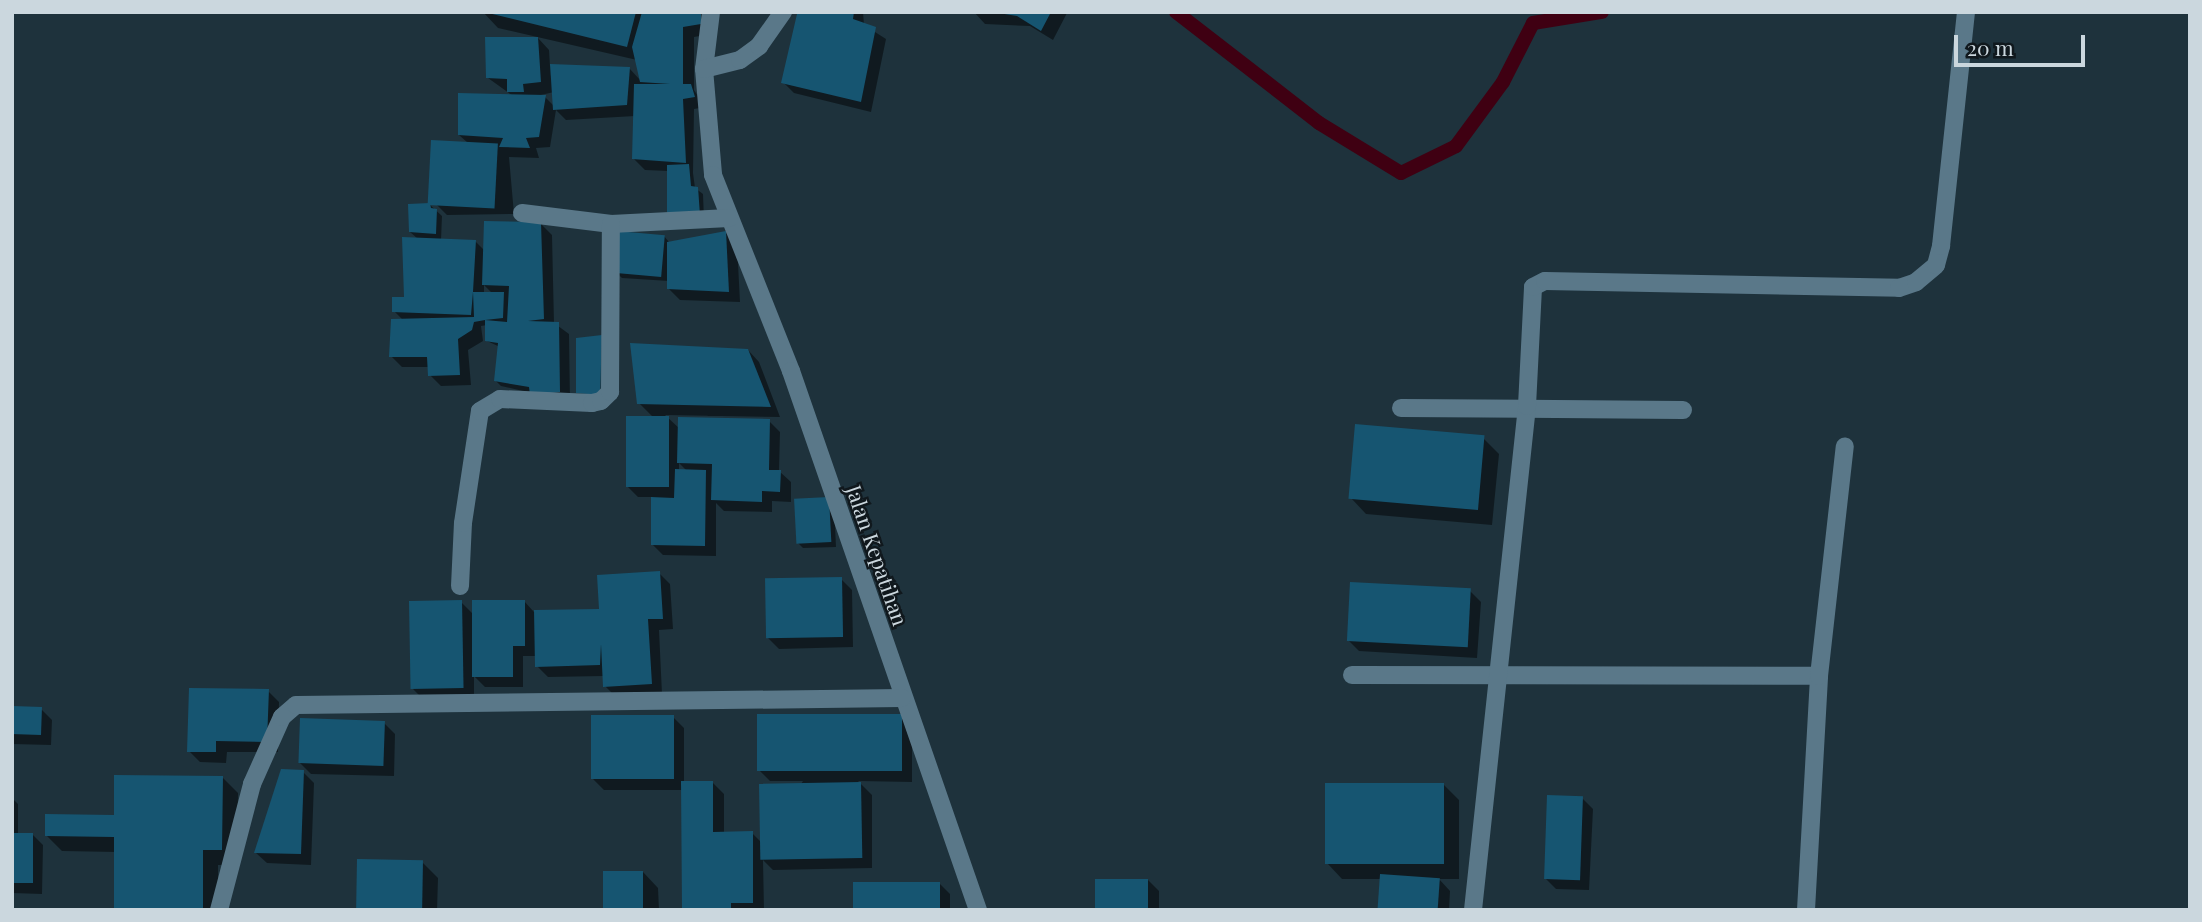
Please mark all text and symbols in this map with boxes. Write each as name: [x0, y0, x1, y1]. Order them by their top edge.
scale bar: [1957, 21, 2088, 65]
text: 20 m: [1967, 33, 2014, 61]
street label: Jalan Kepatihan: [842, 481, 914, 629]

